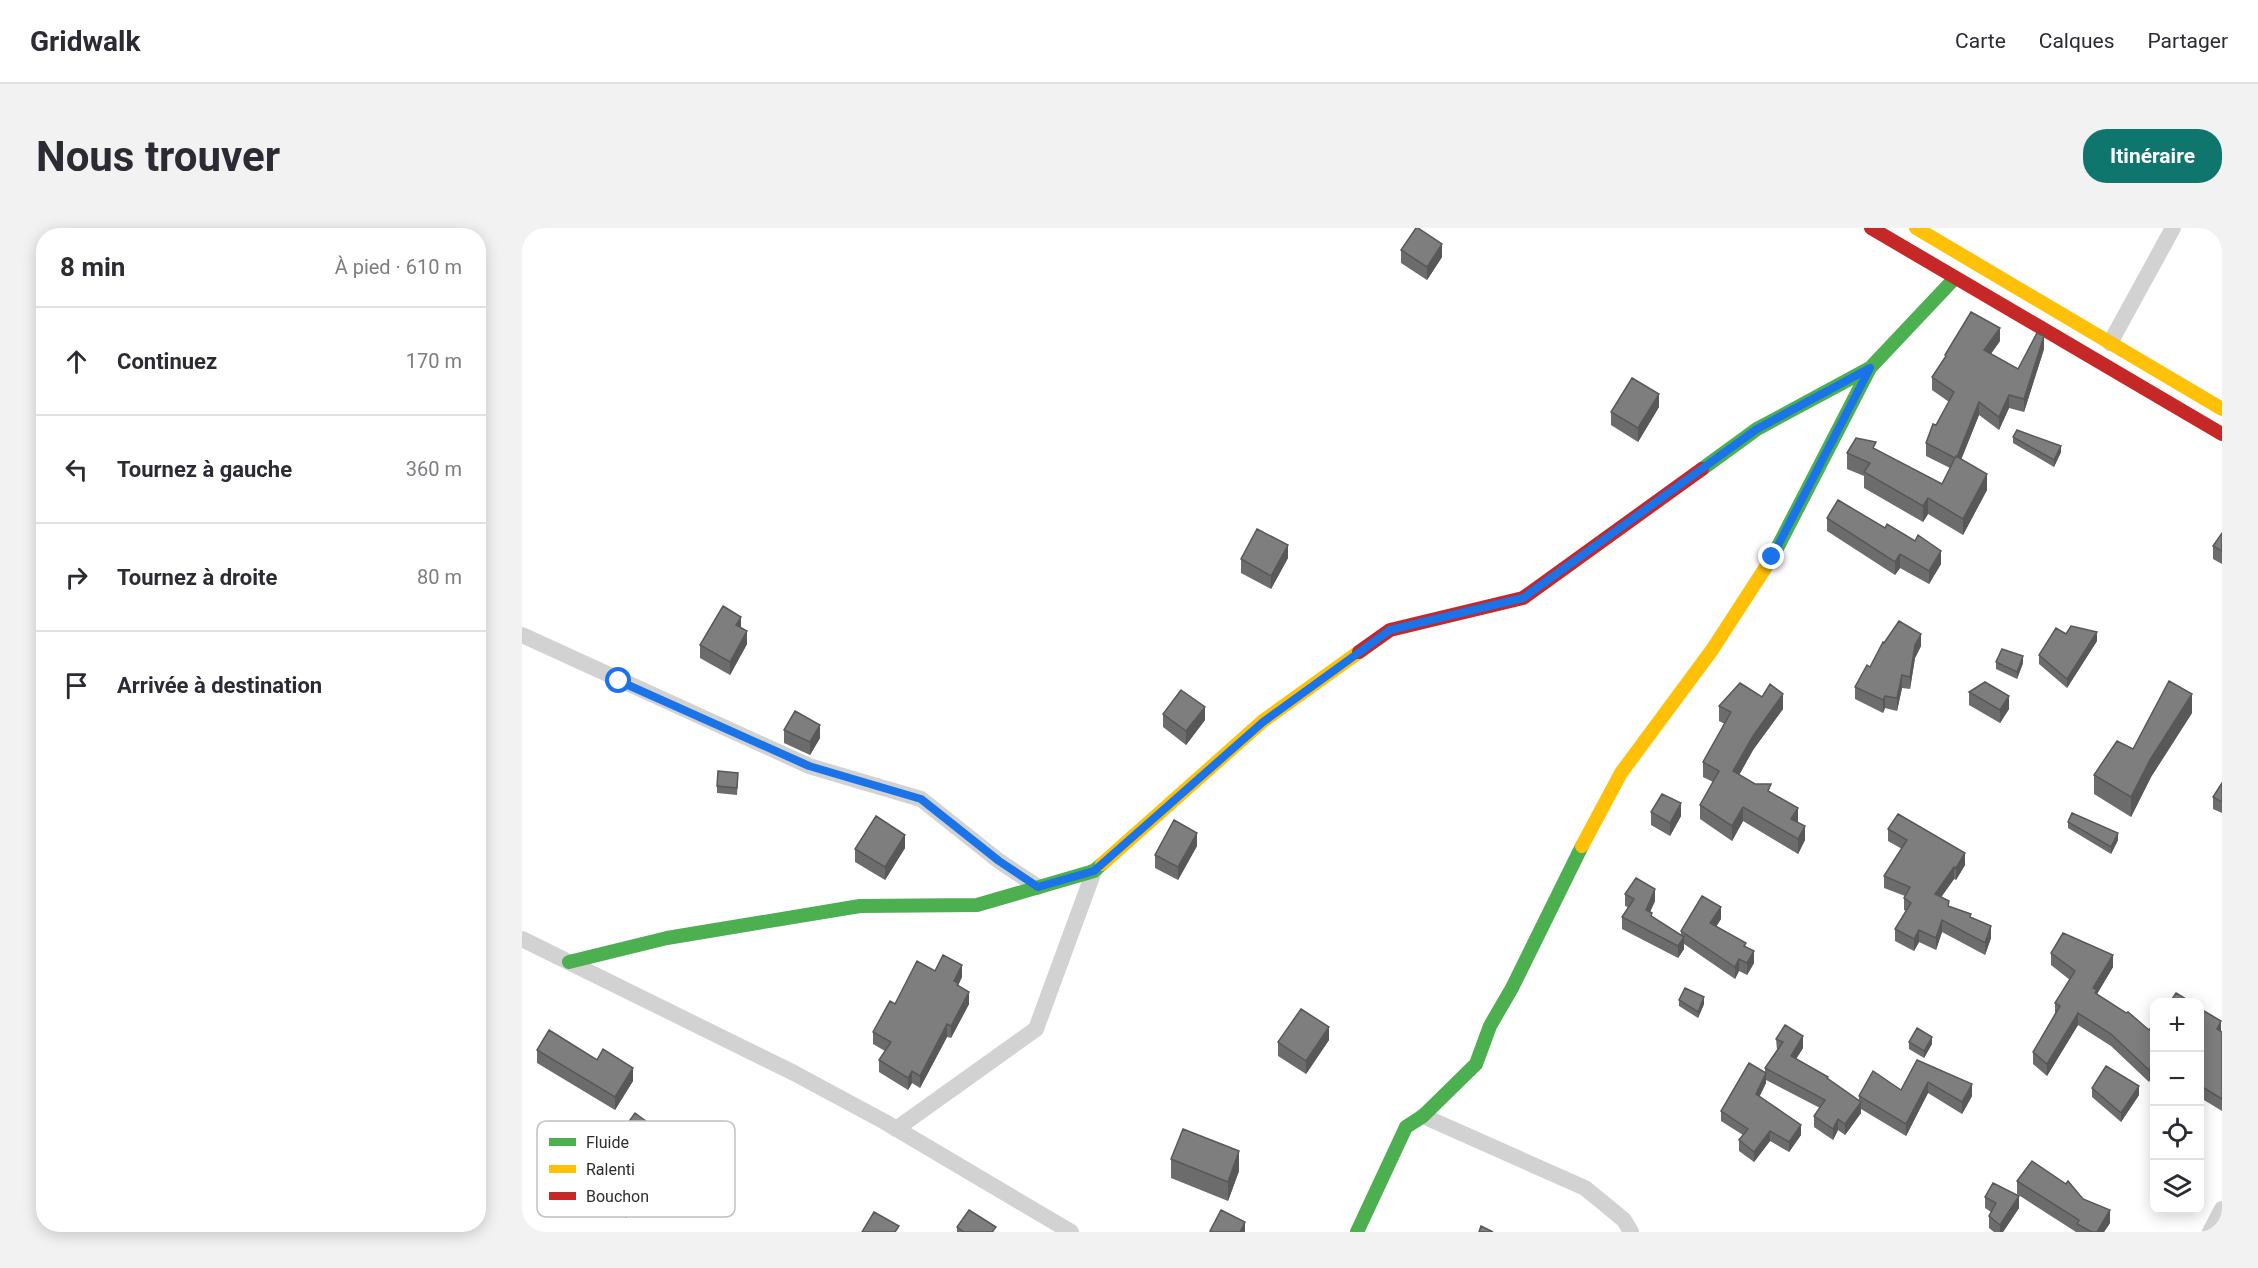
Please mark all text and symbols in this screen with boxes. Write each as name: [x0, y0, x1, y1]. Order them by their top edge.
text: Gridwalk: [30, 25, 140, 58]
text: Carte: [1955, 29, 2006, 53]
text: Calques: [2039, 29, 2114, 53]
text: Partager: [2147, 29, 2228, 53]
button: Itinéraire: [2083, 129, 2222, 183]
text: Nous trouver: [36, 132, 280, 181]
text: 8 min: [60, 252, 125, 282]
text: À pied · 610 m: [335, 255, 462, 279]
icon: ahead: [60, 345, 93, 378]
text: Continuez: [117, 349, 217, 374]
text: 170 m: [406, 349, 462, 373]
icon: left: [60, 453, 93, 486]
text: Tournez à gauche: [117, 457, 292, 482]
text: 360 m: [406, 457, 462, 481]
route end: [1758, 543, 1784, 569]
icon: right: [60, 561, 93, 594]
text: Tournez à droite: [117, 565, 277, 590]
text: 80 m: [417, 565, 462, 589]
route start: [605, 667, 631, 693]
icon: arrive: [60, 669, 93, 702]
text: Arrivée à destination: [117, 673, 322, 698]
map controls: [2150, 998, 2204, 1214]
button: +: [2150, 998, 2204, 1052]
button: −: [2150, 1052, 2204, 1106]
button: locate: [2150, 1106, 2204, 1160]
legend: [537, 1121, 735, 1217]
text: Fluide: [586, 1133, 629, 1152]
text: Ralenti: [586, 1160, 635, 1179]
button: layers: [2150, 1160, 2204, 1214]
text: Bouchon: [586, 1187, 649, 1206]

